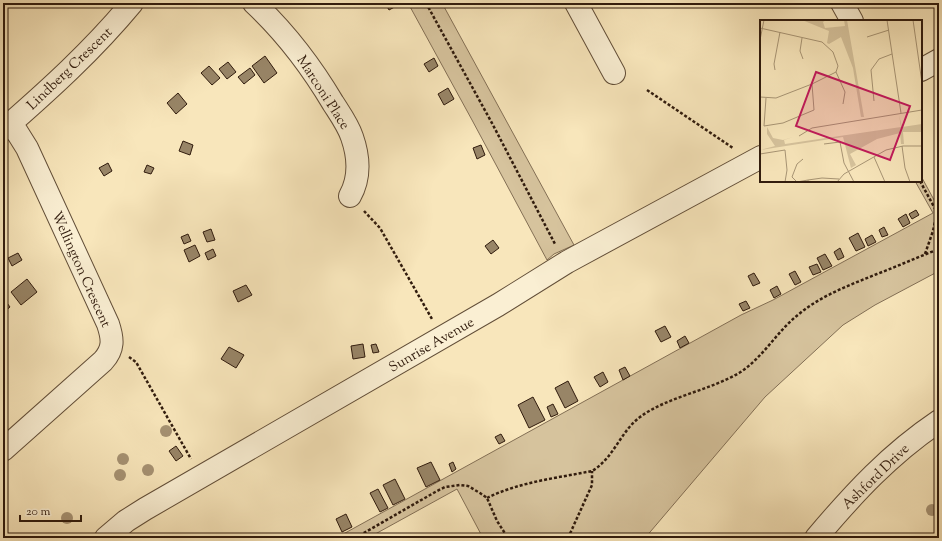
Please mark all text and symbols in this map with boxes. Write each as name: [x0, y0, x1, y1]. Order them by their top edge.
inset map: [760, 20, 922, 182]
street label: Lindberg Crescent: [23, 23, 118, 116]
street label: Marconi Place: [291, 52, 354, 134]
street label: Wellington Crescent: [46, 209, 115, 331]
street label: Sunrise Avenue: [386, 313, 478, 378]
street label: Ashford Drive: [838, 440, 915, 515]
scale bar: [20, 497, 81, 523]
text: 20 m: [26, 503, 51, 521]

